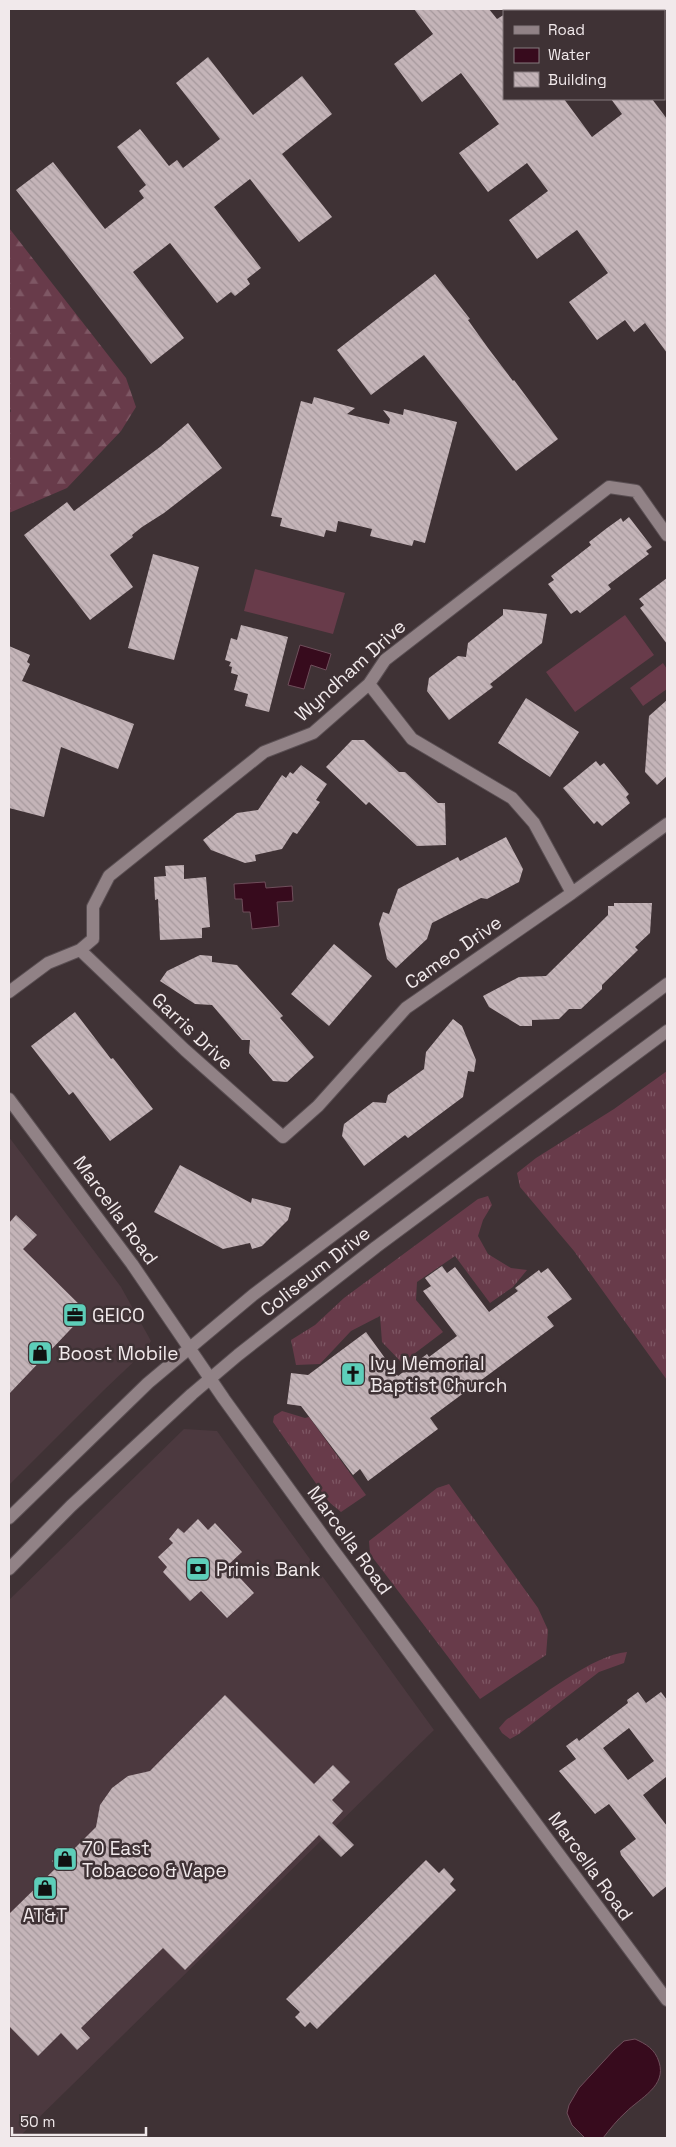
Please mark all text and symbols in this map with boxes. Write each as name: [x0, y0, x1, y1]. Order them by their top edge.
legend: [503, 10, 666, 100]
text: Road: [548, 20, 585, 39]
text: Water: [548, 45, 591, 64]
text: Building: [548, 70, 607, 89]
street label: Wyndham Drive: [289, 614, 411, 727]
street label: Cameo Drive: [400, 910, 507, 995]
street label: Garris Drive: [147, 987, 239, 1076]
street label: Marcella Road: [68, 1151, 163, 1270]
street label: Coliseum Drive: [255, 1221, 375, 1322]
office icon: GEICO: [62, 1302, 88, 1328]
place label: GEICO: [92, 1303, 145, 1328]
shop icon: Boost Mobile: [27, 1340, 53, 1366]
place label: Boost Mobile: [58, 1341, 178, 1366]
place label: Ivy Memorial Baptist Church: [370, 1351, 507, 1398]
church icon: Ivy Memorial Baptist Church: [340, 1361, 366, 1387]
street label: Marcella Road: [302, 1481, 397, 1600]
bank icon: Primis Bank: [185, 1556, 211, 1582]
place label: Primis Bank: [216, 1557, 320, 1582]
street label: Marcella Road: [543, 1807, 638, 1926]
place label: 70 East Tobacco & Vape: [82, 1836, 227, 1883]
shop icon: 70 East Tobacco & Vape: [52, 1846, 78, 1872]
shop icon: AT&T: [32, 1875, 58, 1901]
place label: AT&T: [23, 1903, 67, 1928]
scale bar: [12, 2104, 146, 2136]
text: 50 m: [20, 2112, 55, 2131]

